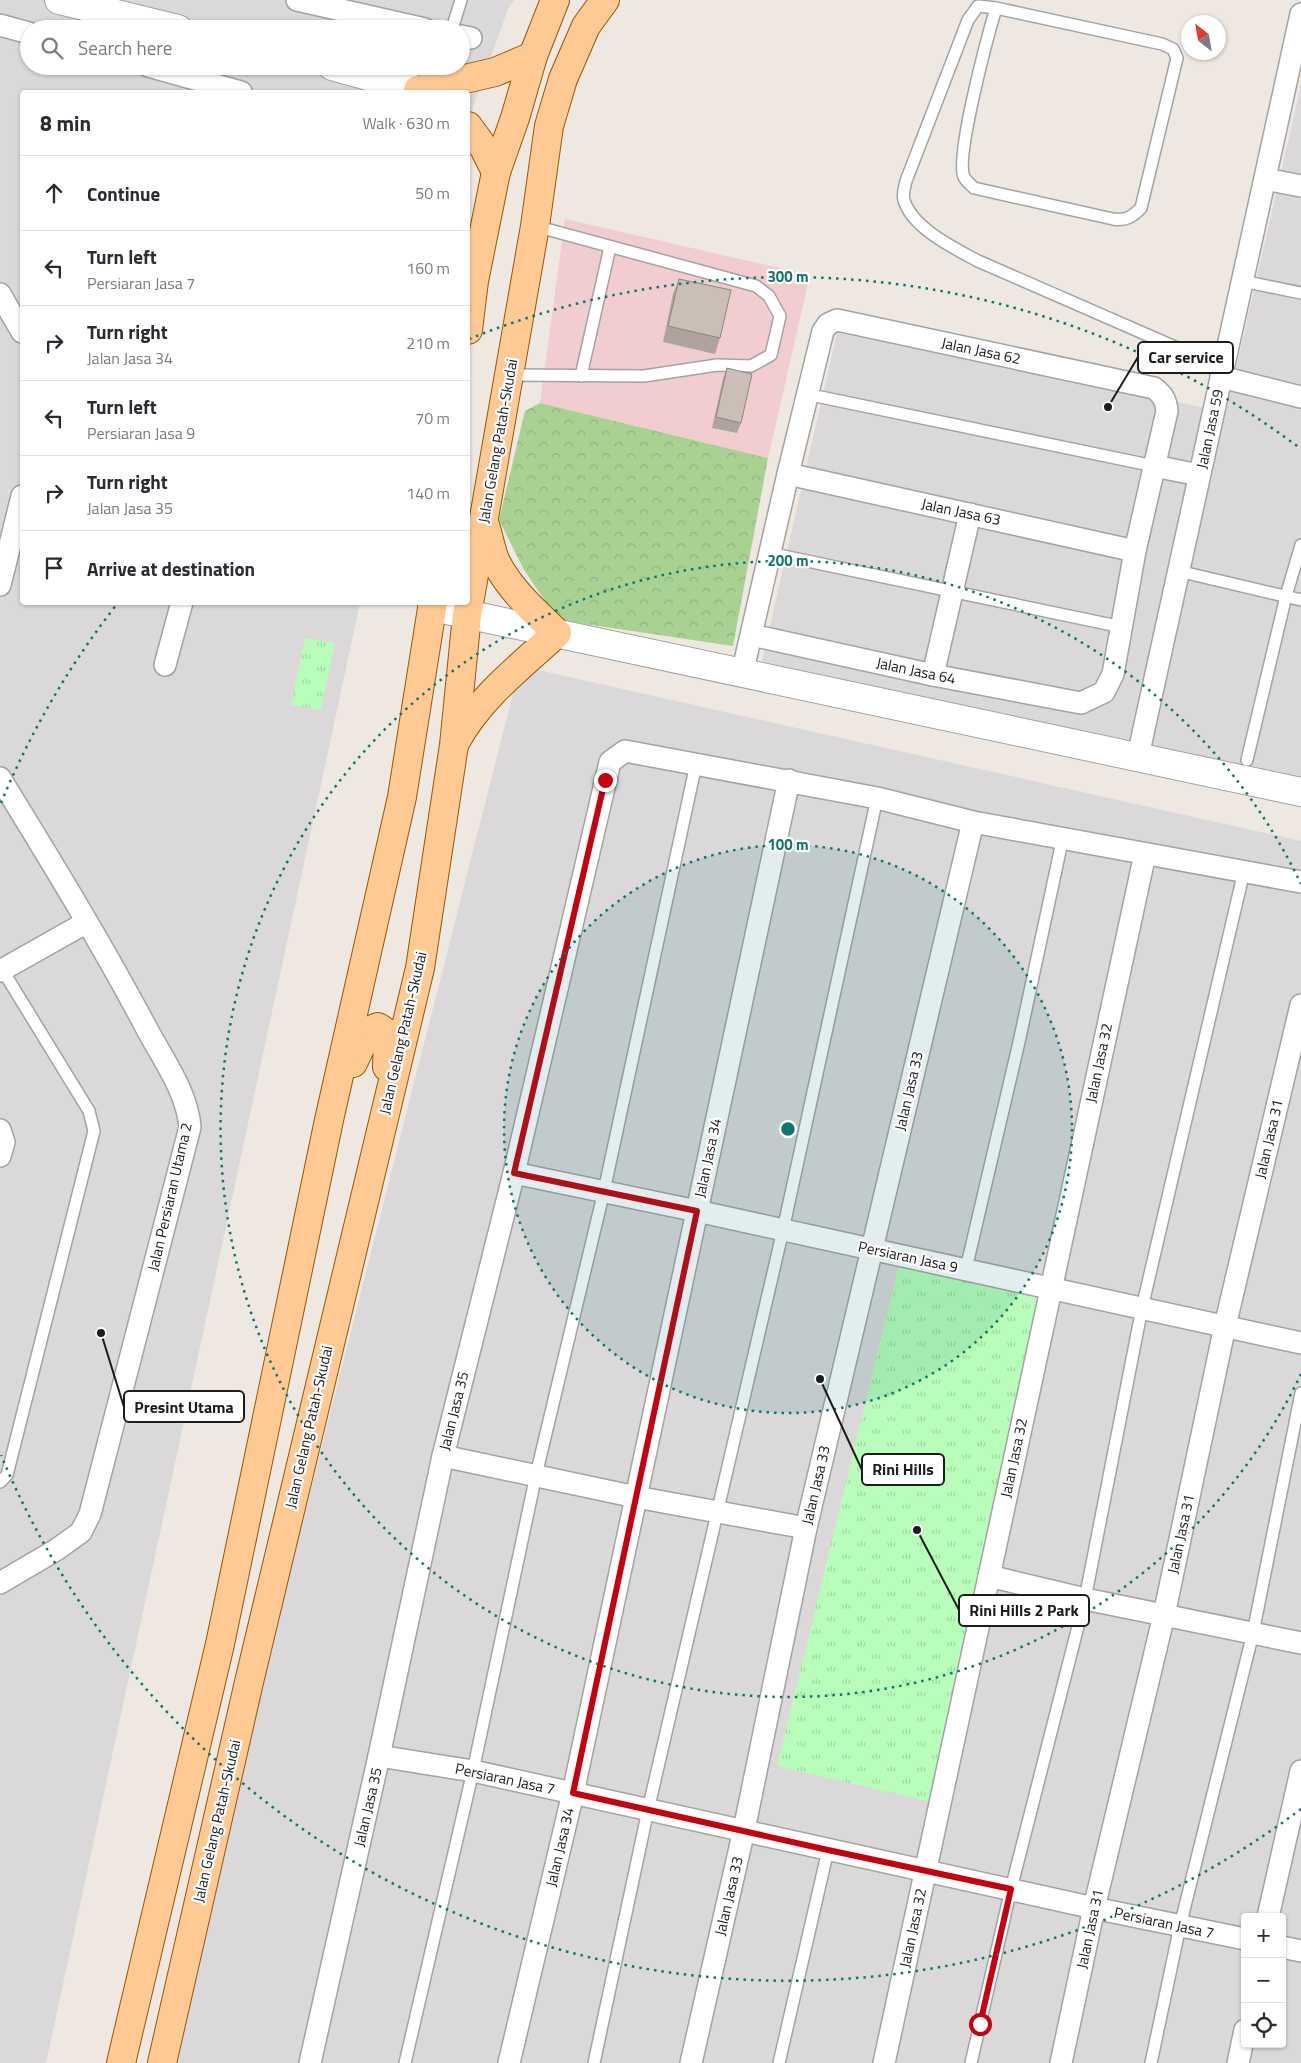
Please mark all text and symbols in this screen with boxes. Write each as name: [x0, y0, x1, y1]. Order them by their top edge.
north arrow: [1181, 15, 1226, 60]
search box: [20, 20, 470, 75]
text: Search here: [78, 33, 172, 62]
icon: search: [38, 34, 66, 62]
text: 8 min: [40, 107, 91, 139]
text: Walk · 630 m: [362, 111, 450, 135]
icon: ahead: [40, 179, 68, 207]
text: Continue: [87, 179, 160, 208]
text: 50 m: [415, 181, 450, 205]
text: Turn left: [87, 242, 157, 271]
icon: left: [40, 254, 68, 282]
text: 160 m: [406, 256, 450, 280]
text: 300 m: [767, 265, 809, 288]
text: Persiaran Jasa 7: [87, 271, 195, 295]
text: Turn right: [87, 317, 168, 346]
icon: right: [40, 329, 68, 357]
text: 210 m: [406, 331, 450, 355]
street label: Jalan Jasa 62: [939, 331, 1023, 370]
callout: Car service: [1138, 342, 1233, 373]
text: Car service: [1148, 345, 1224, 369]
text: Jalan Jasa 34: [87, 346, 173, 370]
street label: Jalan Gelang Patah-Skudai: [472, 357, 523, 525]
street label: Jalan Jasa 59: [1190, 387, 1229, 471]
text: Turn left: [87, 392, 157, 421]
icon: left: [40, 404, 68, 432]
text: 70 m: [415, 406, 450, 430]
text: Persiaran Jasa 9: [87, 421, 195, 445]
text: Turn right: [87, 467, 168, 496]
icon: right: [40, 479, 68, 507]
text: 140 m: [406, 481, 450, 505]
street label: Jalan Jasa 63: [919, 492, 1003, 531]
text: Jalan Jasa 35: [87, 496, 173, 520]
text: 200 m: [767, 549, 809, 572]
icon: arrive: [40, 554, 68, 582]
text: Arrive at destination: [87, 554, 255, 583]
street label: Jalan Jasa 64: [874, 651, 958, 690]
route end: [594, 769, 617, 792]
text: 100 m: [767, 833, 809, 856]
street label: Jalan Gelang Patah-Skudai: [373, 949, 432, 1117]
street label: Jalan Jasa 32: [1079, 1021, 1118, 1105]
street label: Jalan Jasa 33: [888, 1049, 929, 1133]
street label: Jalan Jasa 31: [1248, 1097, 1289, 1181]
street label: Jalan Jasa 34: [688, 1116, 727, 1200]
street label: Jalan Persiaran Utama 2: [141, 1120, 198, 1273]
centre of rings: [779, 1120, 797, 1138]
street label: Persiaran Jasa 9: [856, 1235, 960, 1278]
street label: Jalan Gelang Patah-Skudai: [279, 1343, 338, 1511]
street label: Jalan Jasa 35: [433, 1369, 474, 1453]
callout: Presint Utama: [124, 1391, 244, 1422]
text: Presint Utama: [134, 1395, 234, 1419]
street label: Jalan Jasa 32: [994, 1416, 1033, 1500]
street label: Jalan Jasa 33: [795, 1443, 836, 1527]
callout: Rini Hills: [862, 1454, 944, 1485]
text: Rini Hills: [872, 1457, 934, 1481]
street label: Jalan Jasa 31: [1161, 1492, 1200, 1576]
callout: Rini Hills 2 Park: [959, 1595, 1089, 1626]
text: Rini Hills 2 Park: [969, 1598, 1079, 1622]
street label: Jalan Gelang Patah-Skudai: [187, 1737, 246, 1905]
street label: Persiaran Jasa 7: [453, 1757, 557, 1800]
street label: Jalan Jasa 35: [347, 1765, 388, 1849]
street label: Jalan Jasa 34: [539, 1805, 580, 1889]
street label: Jalan Jasa 33: [708, 1854, 749, 1938]
street label: Jalan Jasa 32: [893, 1886, 932, 1970]
street label: Jalan Jasa 31: [1070, 1887, 1109, 1971]
street label: Persiaran Jasa 7: [1112, 1901, 1216, 1944]
map controls: [1241, 1913, 1286, 2048]
button: +: [1241, 1913, 1286, 1958]
button: −: [1241, 1958, 1286, 2003]
button: locate: [1241, 2003, 1286, 2048]
route start: [969, 2013, 992, 2036]

